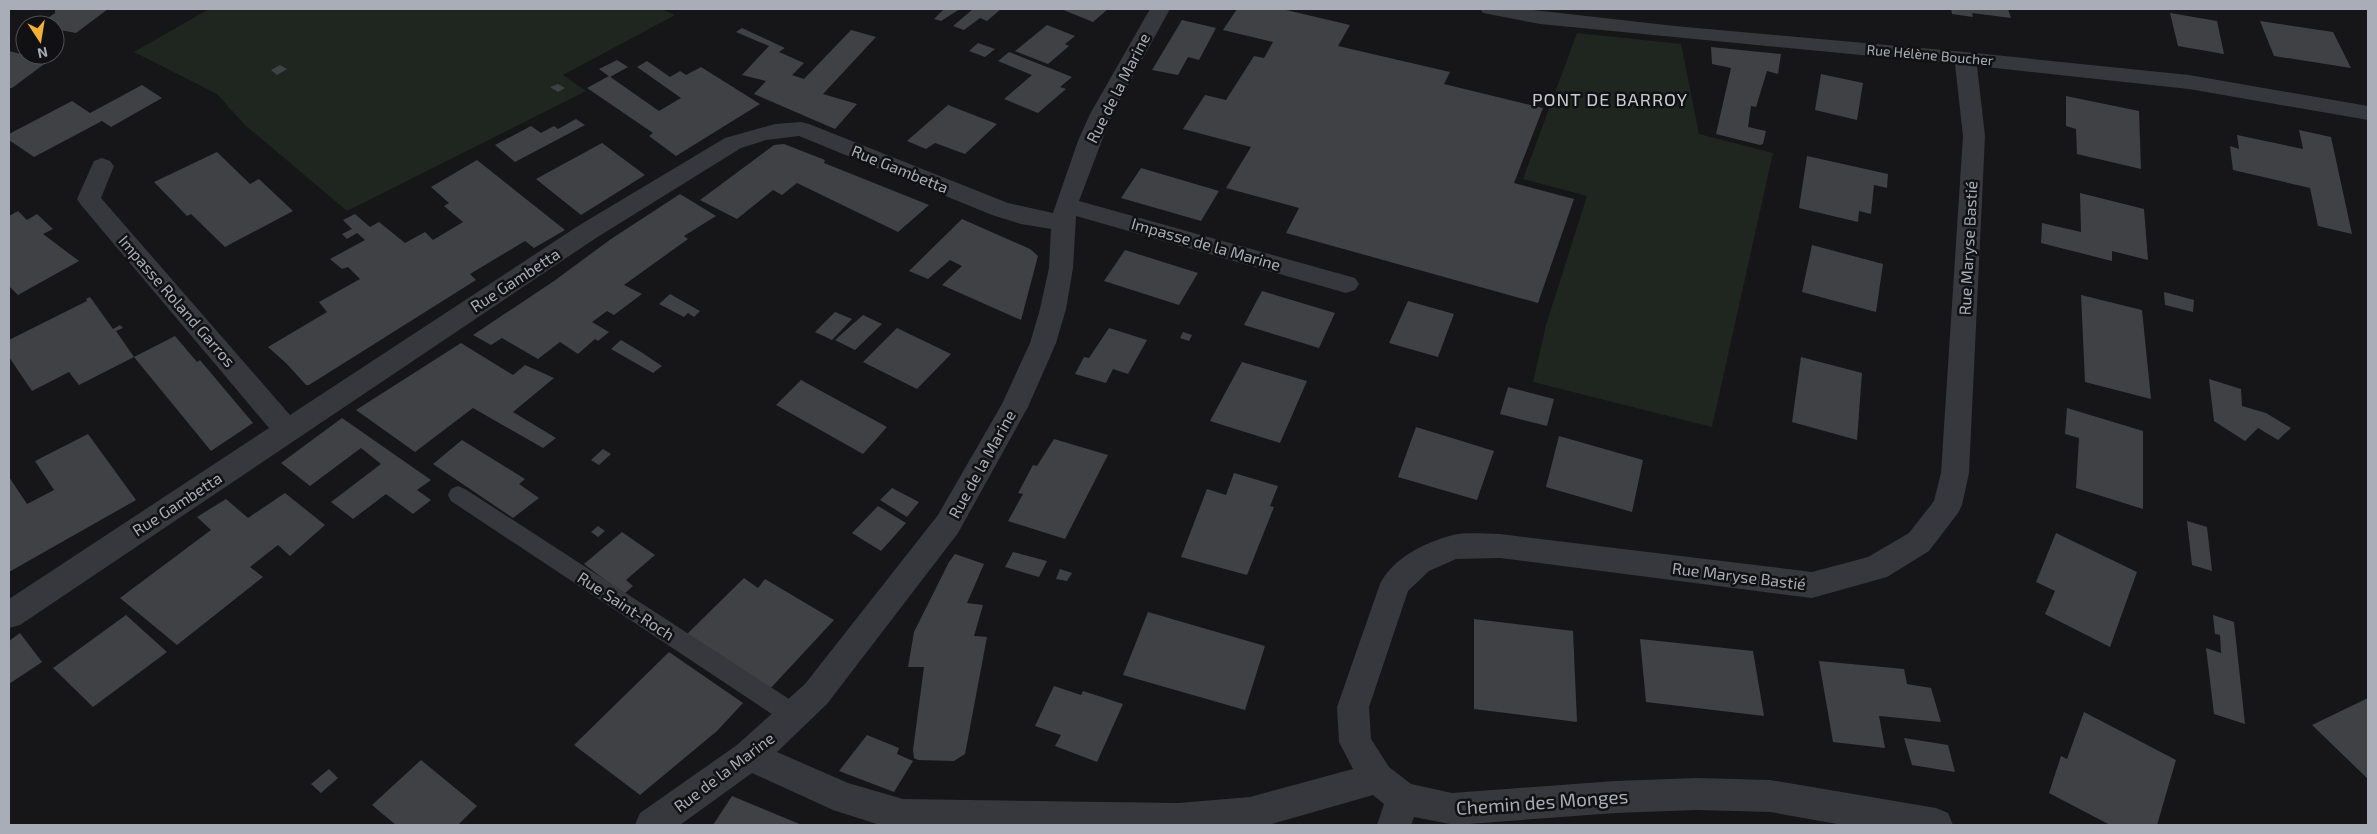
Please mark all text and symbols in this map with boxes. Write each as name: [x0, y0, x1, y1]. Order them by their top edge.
north arrow: [15, 15, 65, 65]
street label: Rue de la Marine: [1082, 30, 1153, 146]
street label: Rue Hélène Boucher: [1866, 40, 1995, 69]
text: N: [36, 44, 50, 63]
district label: PONT DE BARROY: [1532, 88, 1688, 110]
street label: Rue Gambetta: [849, 140, 951, 197]
street label: Rue Maryse Bastié: [1954, 180, 1981, 316]
street label: Impasse de la Marine: [1129, 213, 1283, 274]
street label: Impasse Roland Garros: [115, 231, 240, 370]
street label: Rue Gambetta: [466, 244, 563, 316]
street label: Rue de la Marine: [944, 406, 1019, 521]
street label: Rue Gambetta: [128, 468, 225, 540]
street label: Rue Maryse Bastié: [1671, 558, 1807, 593]
street label: Rue Saint-Roch: [574, 567, 678, 644]
street label: Rue de la Marine: [670, 728, 778, 816]
street label: Chemin des Monges: [1455, 784, 1629, 819]

